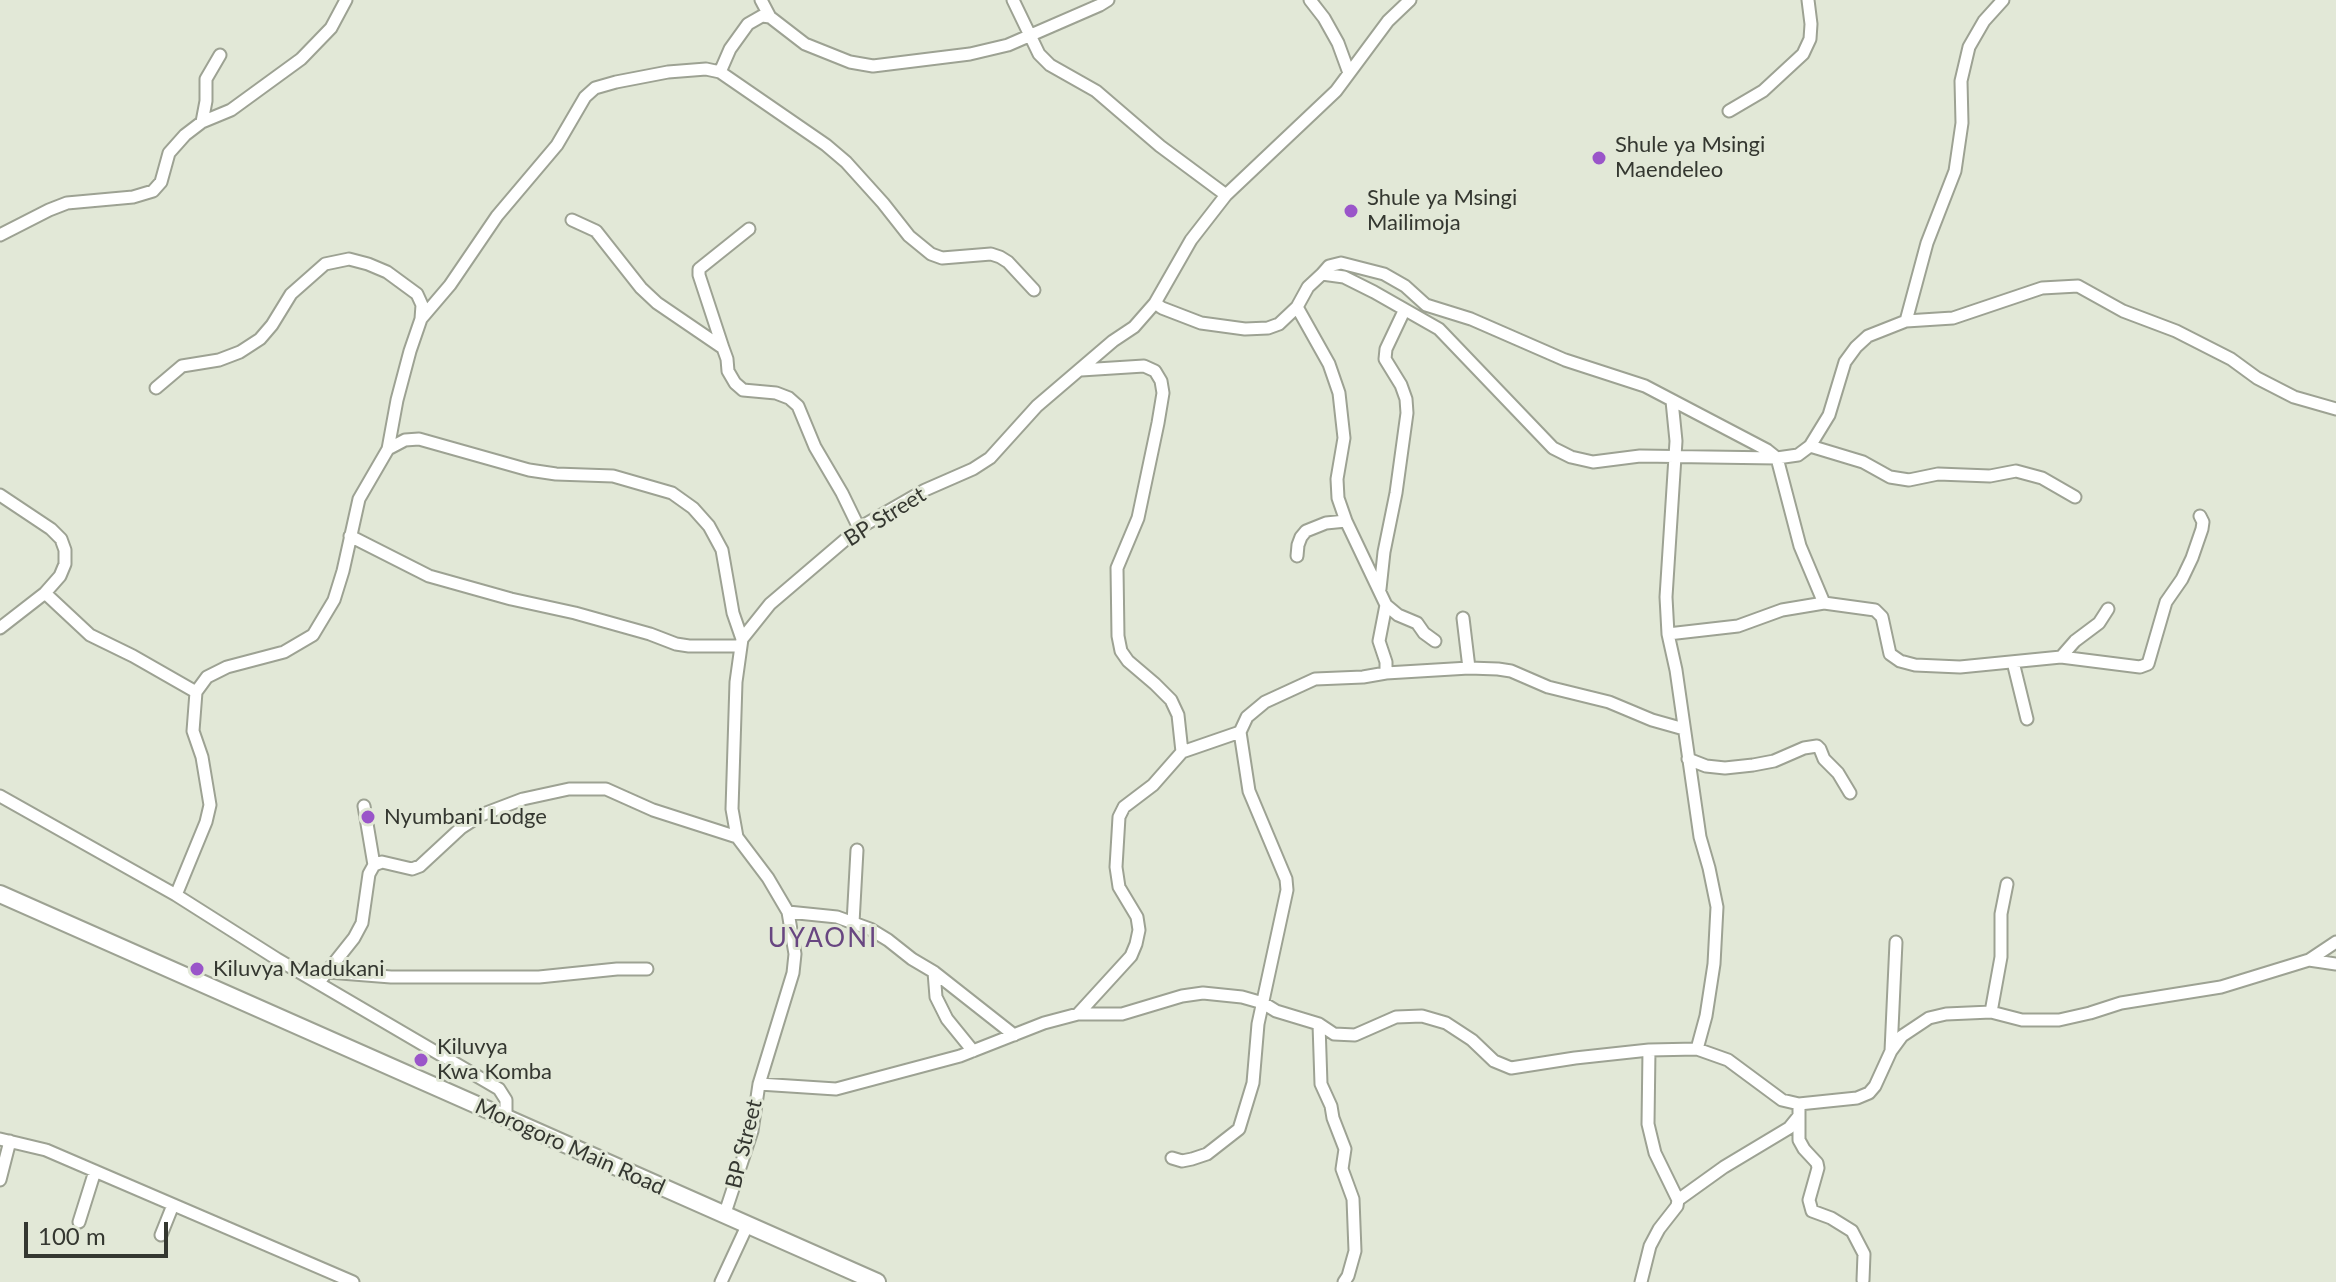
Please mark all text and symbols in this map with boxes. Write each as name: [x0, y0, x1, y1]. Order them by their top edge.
place label: Shule ya Msingi Maendeleo: [1615, 132, 1765, 184]
marker: Shule ya Msingi Maendeleo: [1590, 149, 1608, 167]
place label: Shule ya Msingi Mailimoja: [1367, 185, 1517, 236]
marker: Shule ya Msingi Mailimoja: [1342, 202, 1360, 220]
street label: BP Street: [839, 482, 931, 552]
place label: Nyumbani Lodge: [384, 804, 547, 830]
marker: Nyumbani Lodge: [359, 808, 377, 826]
district label: UYAONI: [768, 923, 878, 955]
place label: Kiluvya Madukani: [213, 956, 385, 982]
marker: Kiluvya Madukani: [188, 960, 206, 978]
place label: Kiluvya Kwa Komba: [437, 1034, 552, 1086]
marker: Kiluvya Kwa Komba: [412, 1051, 430, 1069]
street label: Morogoro Main Road: [471, 1093, 669, 1201]
street label: BP Street: [720, 1097, 768, 1191]
scale bar: [28, 1206, 172, 1256]
text: 100 m: [38, 1221, 106, 1250]

